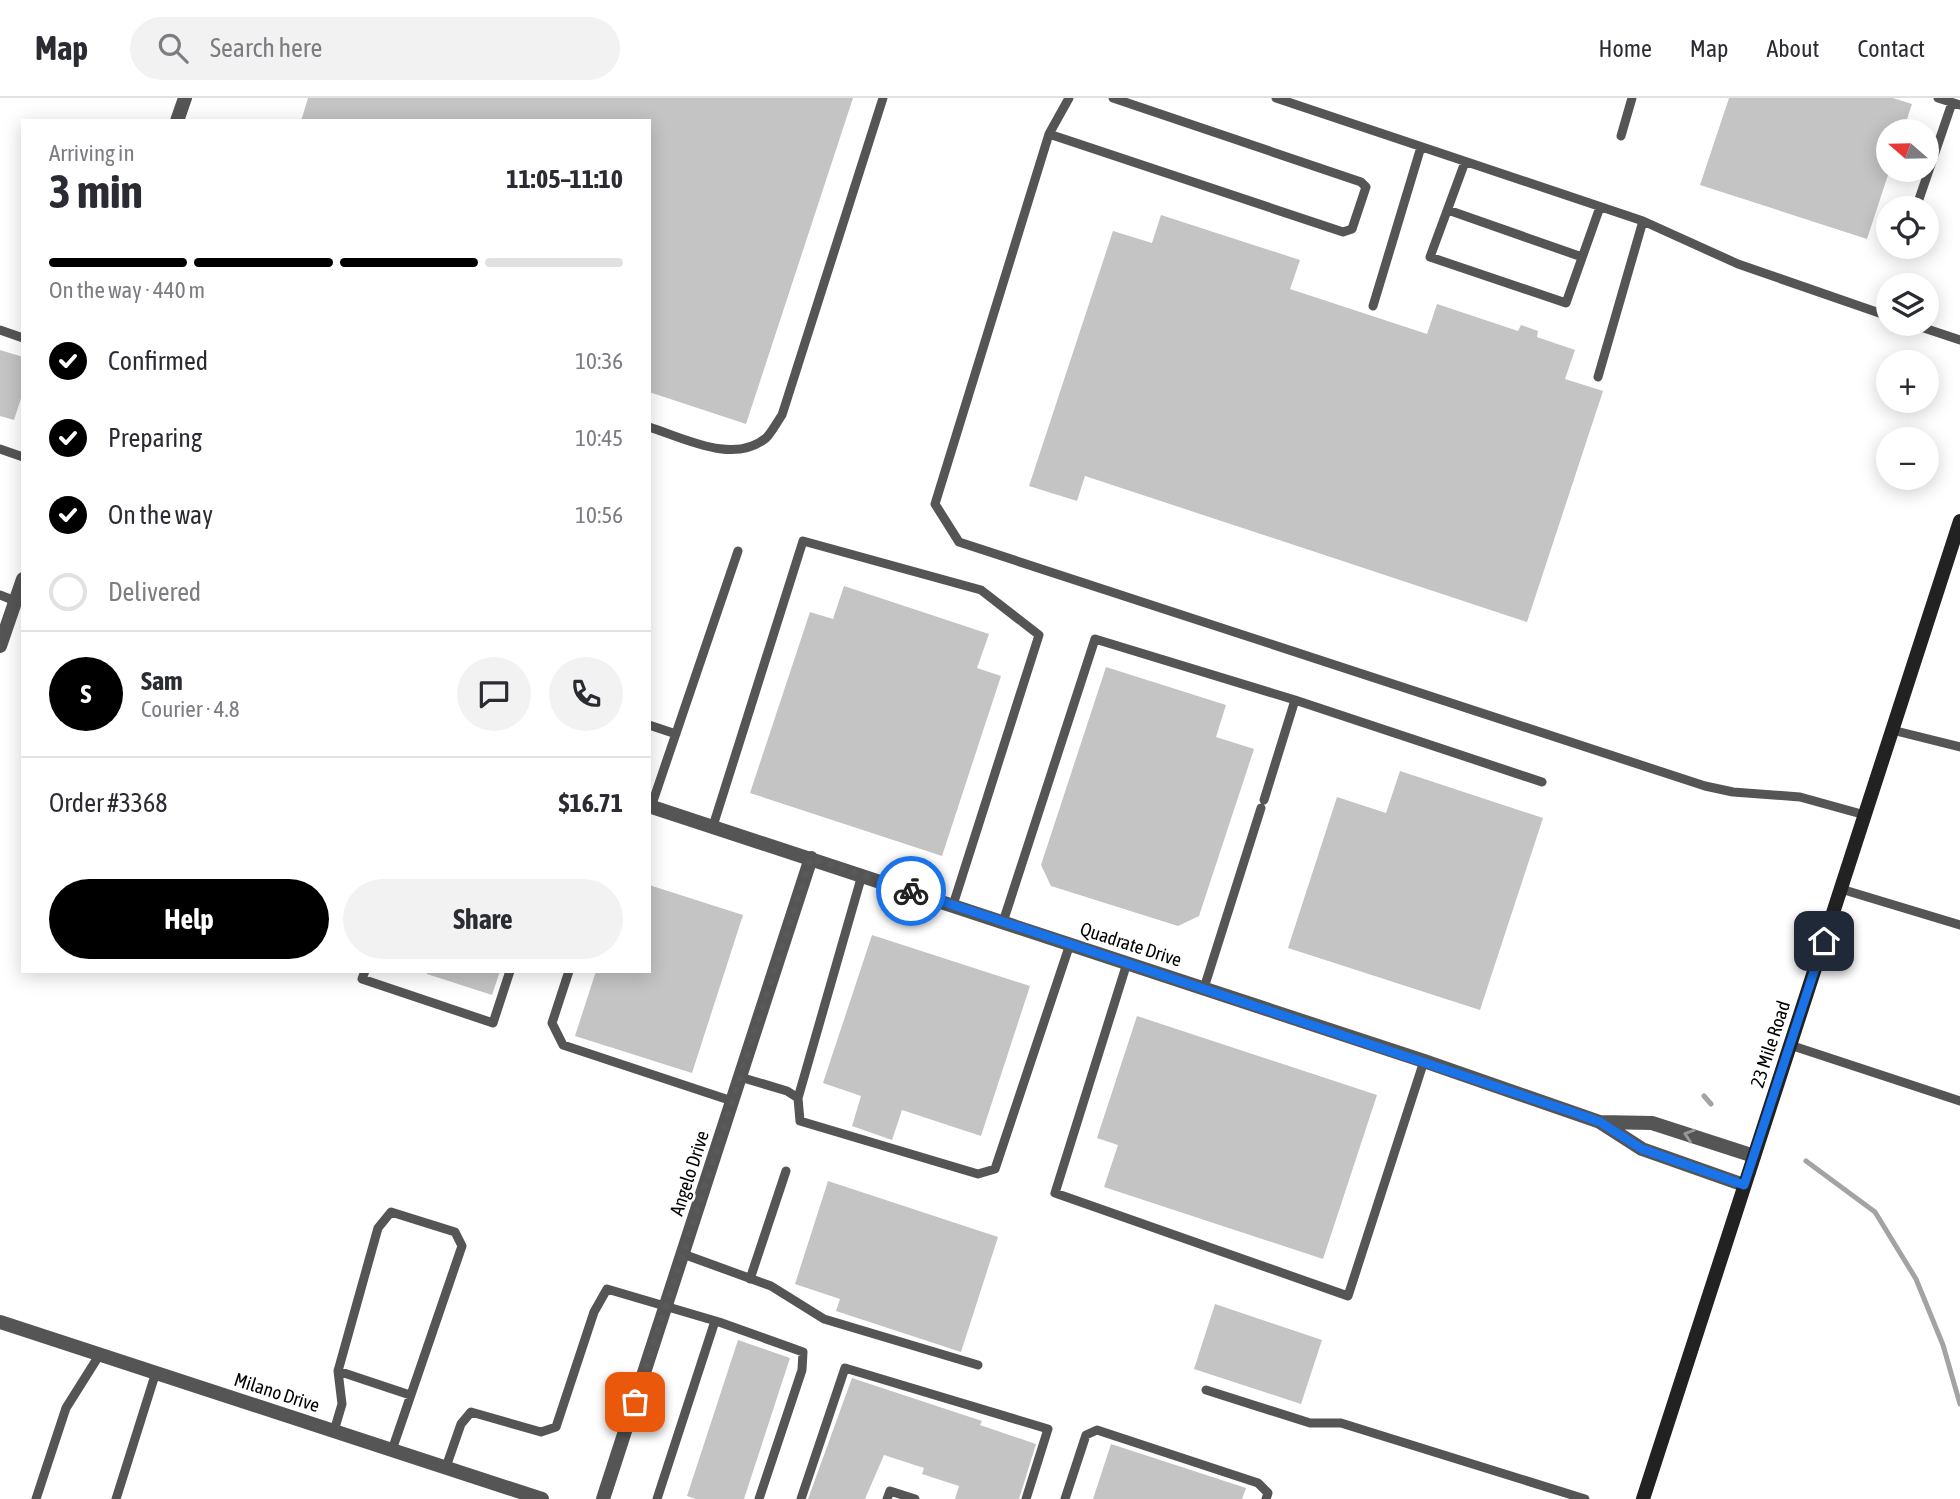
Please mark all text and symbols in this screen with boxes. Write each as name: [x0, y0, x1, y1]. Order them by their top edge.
search box: [130, 17, 620, 80]
text: Map: [35, 29, 88, 67]
icon: search: [154, 29, 192, 67]
text: Search here: [210, 33, 322, 63]
text: Home: [1598, 35, 1652, 62]
text: Map: [1690, 35, 1728, 62]
text: About: [1766, 35, 1819, 62]
text: Contact: [1857, 35, 1925, 62]
north arrow: [1876, 119, 1939, 182]
map controls: [1876, 119, 1939, 490]
text: Arriving in: [49, 140, 135, 166]
text: 11:05–11:10: [506, 164, 623, 194]
text: 3 min: [49, 165, 143, 218]
button: locate: [1876, 196, 1939, 259]
button: layers: [1876, 273, 1939, 336]
text: On the way · 440 m: [49, 277, 205, 303]
icon: check: [49, 342, 87, 380]
text: Confirmed: [108, 346, 208, 376]
text: 10:36: [575, 348, 623, 374]
button: +: [1876, 350, 1939, 413]
icon: check: [49, 419, 87, 457]
text: Preparing: [108, 423, 202, 453]
text: 10:45: [575, 425, 623, 451]
button: −: [1876, 427, 1939, 490]
icon: check: [49, 496, 87, 534]
text: On the way: [108, 500, 213, 530]
text: 10:56: [575, 502, 623, 528]
text: Delivered: [108, 577, 201, 607]
button: chat: [457, 657, 531, 731]
button: phone: [549, 657, 623, 731]
text: Sam: [141, 666, 183, 696]
text: S: [81, 679, 91, 709]
text: Courier · 4.8: [141, 696, 240, 722]
text: Order #3368: [49, 788, 168, 818]
text: $16.71: [559, 788, 623, 818]
courier: [876, 856, 946, 926]
icon: bike: [892, 872, 930, 910]
button: Help: [49, 879, 329, 959]
button: Share: [343, 879, 623, 959]
pin: [1794, 911, 1854, 971]
street label: Quadrate Drive: [1077, 917, 1185, 971]
icon: home: [1805, 922, 1843, 960]
street label: 23 Mile Road: [1746, 998, 1794, 1090]
street label: Angelo Drive: [665, 1128, 713, 1218]
one-way arrow: [1683, 1129, 1695, 1143]
street label: Milano Drive: [231, 1368, 323, 1416]
pin: [605, 1372, 665, 1432]
icon: bag: [616, 1383, 654, 1421]

